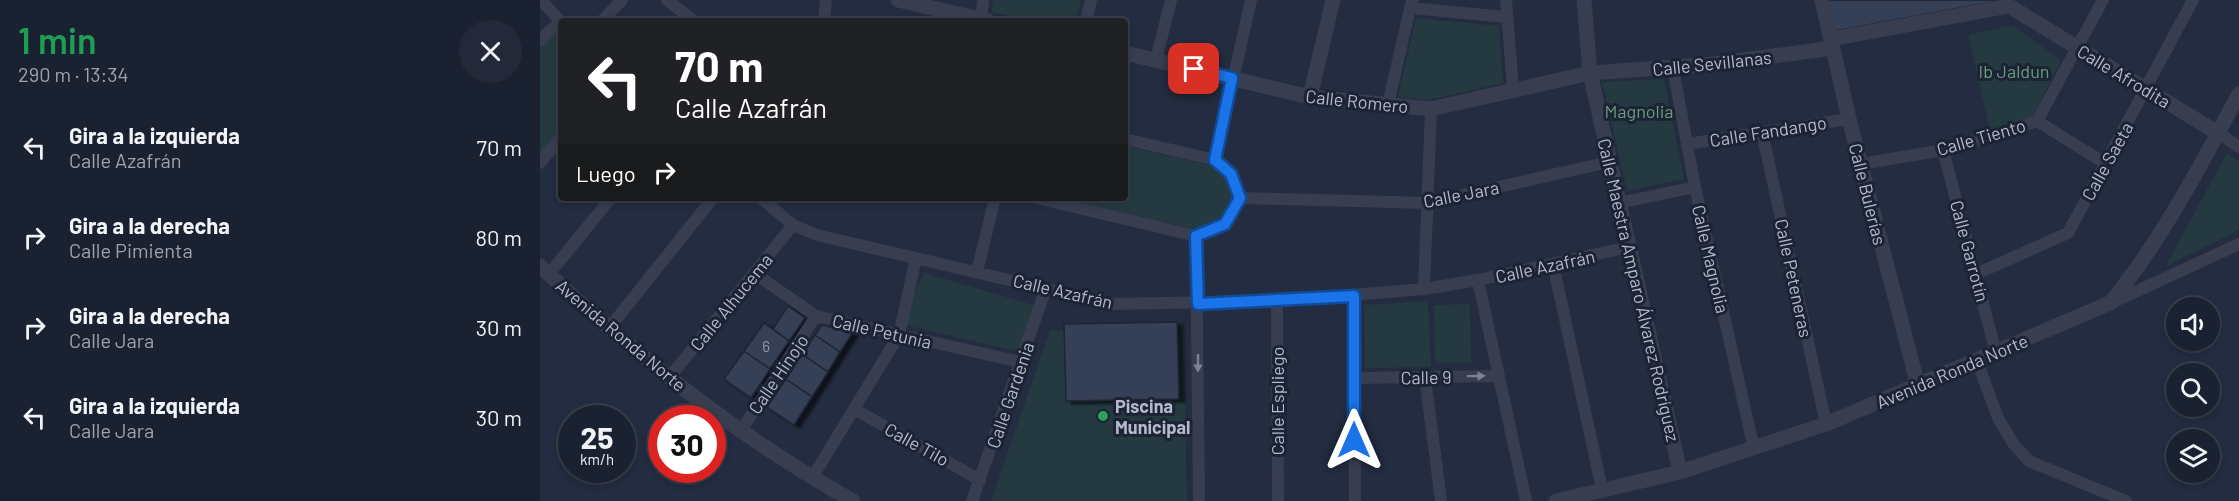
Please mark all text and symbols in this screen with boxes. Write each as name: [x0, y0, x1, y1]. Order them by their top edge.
text: 1 min: [18, 18, 97, 61]
button: close: [459, 20, 522, 83]
text: 70 m: [675, 40, 763, 90]
street label: Calle Afrodita: [2073, 40, 2175, 112]
icon: left: [576, 42, 654, 120]
pin: [1168, 43, 1219, 94]
street label: Calle Sevillanas: [1651, 46, 1773, 80]
icon: arrive: [1177, 52, 1210, 85]
park label: Ib Jaldun: [1979, 60, 2050, 82]
text: 290 m · 13:34: [18, 62, 129, 86]
street label: Calle Romero: [1305, 85, 1409, 117]
text: Calle Azafrán: [675, 91, 827, 123]
park label: Magnolia: [1604, 100, 1674, 122]
street label: Calle Fandango: [1708, 111, 1828, 151]
street label: Calle Tiento: [1934, 114, 2028, 160]
street label: Calle Saeta: [2076, 118, 2138, 204]
text: Gira a la izquierda: [69, 122, 240, 148]
icon: left: [18, 131, 51, 164]
text: 70 m: [477, 134, 522, 160]
street label: Calle Maestra Amparo Álvarez Rodríguez: [1593, 136, 1685, 444]
street label: Calle Bulerías: [1845, 141, 1891, 247]
text: Calle Azafrán: [69, 148, 182, 172]
icon: right: [648, 156, 681, 189]
text: Luego: [576, 160, 636, 186]
street label: Calle Jara: [1421, 176, 1501, 212]
street label: Calle Garrotín: [1946, 198, 1994, 304]
street label: Calle Magnolia: [1688, 203, 1734, 315]
text: Gira a la derecha: [69, 212, 230, 238]
street label: Calle Peteneras: [1771, 217, 1817, 339]
icon: right: [18, 221, 51, 254]
text: 80 m: [476, 224, 522, 250]
text: Calle Pimienta: [69, 238, 193, 262]
street label: Calle Azafrán: [1493, 245, 1597, 287]
street label: Calle Alhucema: [685, 249, 777, 355]
street label: Calle Azafrán: [1011, 269, 1115, 313]
street label: Avenida Ronda Norte: [552, 274, 690, 396]
map controls: [2166, 297, 2220, 483]
button: sound: [2166, 297, 2220, 351]
text: Gira a la derecha: [69, 302, 230, 328]
street label: Calle Petunia: [830, 309, 934, 353]
icon: right: [18, 311, 51, 344]
text: 30 m: [476, 314, 522, 340]
text: Calle Jara: [69, 328, 154, 352]
street label: Avenida Ronda Norte: [1873, 329, 2031, 413]
street label: Calle Hinojo: [743, 330, 813, 418]
house number: 6: [762, 337, 770, 355]
street label: Calle Gardenia: [982, 339, 1038, 451]
street label: Calle Espliego: [1266, 347, 1288, 455]
one-way arrow: [1193, 353, 1203, 372]
button: search: [2166, 363, 2220, 417]
street label: Calle 9: [1400, 366, 1452, 388]
one-way arrow: [1466, 371, 1485, 381]
text: Gira a la izquierda: [69, 392, 240, 418]
place label: Piscina Municipal: [1115, 395, 1191, 438]
icon: left: [18, 401, 51, 434]
text: 30 m: [476, 404, 522, 430]
speed limit sign: 30: [648, 405, 726, 483]
position arrow: [1322, 408, 1386, 472]
marker: Piscina Municipal: [1096, 409, 1110, 423]
street label: Calle Tilo: [881, 417, 953, 471]
text: Calle Jara: [69, 418, 154, 442]
text: 25: [581, 419, 613, 455]
button: layers: [2166, 429, 2220, 483]
text: km/h: [580, 450, 614, 468]

